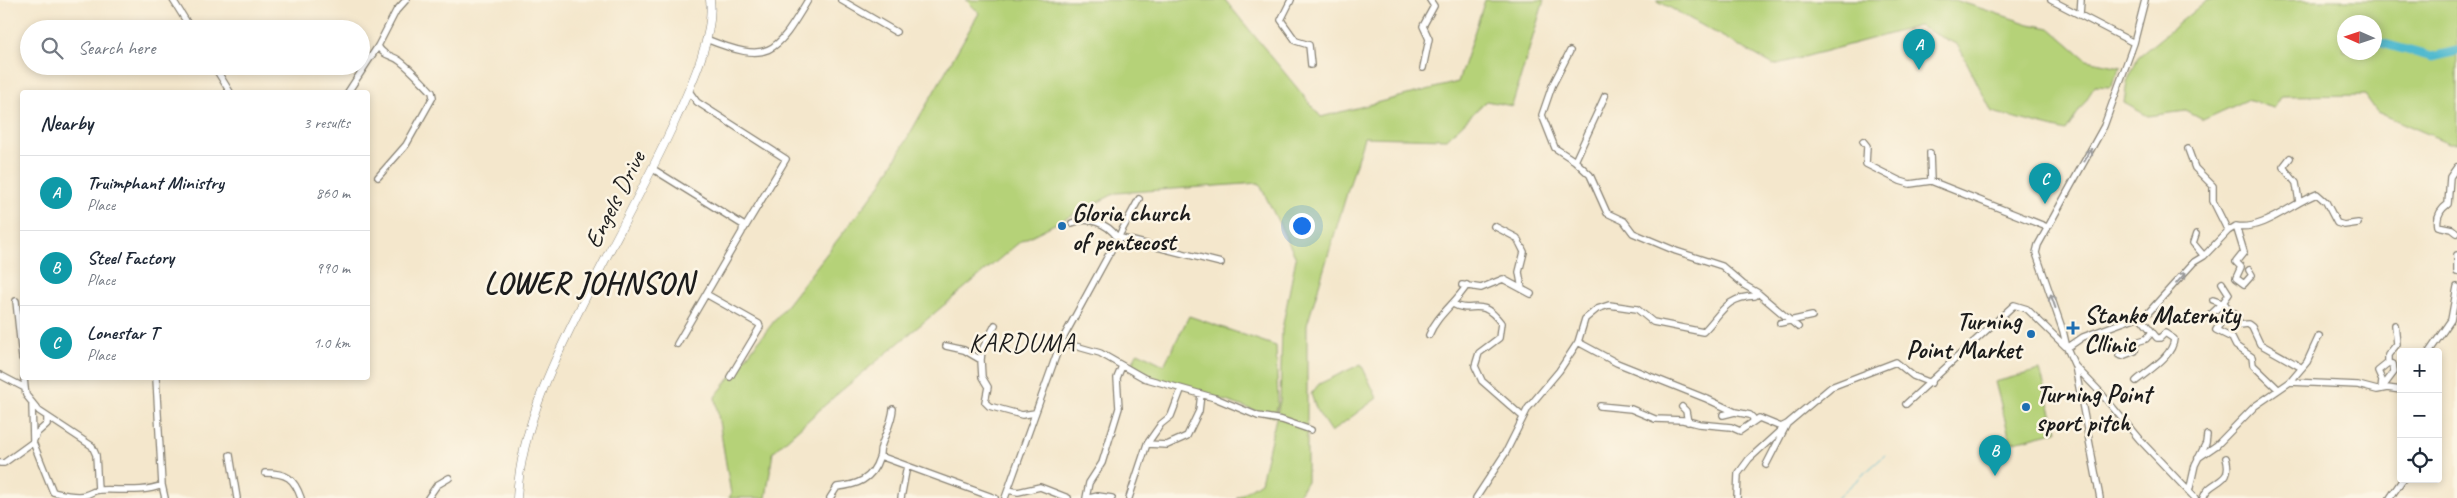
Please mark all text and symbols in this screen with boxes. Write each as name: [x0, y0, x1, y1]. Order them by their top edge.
north arrow: [2337, 15, 2382, 60]
search box: [20, 20, 370, 75]
pin: A: [1903, 29, 1935, 70]
icon: search: [38, 34, 66, 62]
text: Search here: [78, 36, 155, 60]
text: Nearby: [40, 110, 93, 136]
text: 3 results: [303, 113, 350, 133]
street label: Engels Drive: [577, 144, 654, 253]
one-way arrow: [2083, 147, 2093, 162]
pin: C: [2029, 163, 2061, 204]
text: Truimphant Ministry: [87, 171, 224, 195]
text: A: [52, 183, 60, 203]
text: 860 m: [316, 183, 350, 203]
text: Place: [87, 195, 115, 215]
place label: Gloria church of pentecost: [1072, 197, 1191, 258]
your location: [1289, 213, 1315, 239]
marker: Gloria church of pentecost: [1056, 220, 1068, 232]
text: Steel Factory: [87, 246, 174, 270]
text: B: [52, 258, 60, 278]
text: 990 m: [316, 258, 350, 278]
district label: LOWER JOHNSON: [484, 264, 698, 302]
text: Place: [87, 270, 115, 290]
one-way arrow: [2175, 272, 2186, 285]
one-way arrow: [2048, 294, 2057, 309]
place label: Stanko Maternity Cllinic: [2084, 299, 2242, 360]
place label: Turning Point Market: [1906, 305, 2024, 366]
text: Lonestar T: [87, 321, 158, 345]
marker: Stanko Maternity Cllinic: [2066, 321, 2080, 335]
district label: KARDUMA: [969, 326, 1076, 359]
marker: Turning Point Market: [2025, 328, 2037, 340]
text: C: [52, 333, 60, 353]
text: 1.0 km: [313, 333, 350, 353]
text: Place: [87, 345, 115, 365]
map controls: [2397, 348, 2442, 483]
button: +: [2397, 348, 2442, 393]
place label: Turning Point sport pitch: [2036, 378, 2155, 439]
button: −: [2397, 393, 2442, 438]
marker: Turning Point sport pitch: [2020, 401, 2032, 413]
pin: B: [1979, 435, 2011, 476]
button: locate: [2397, 438, 2442, 483]

